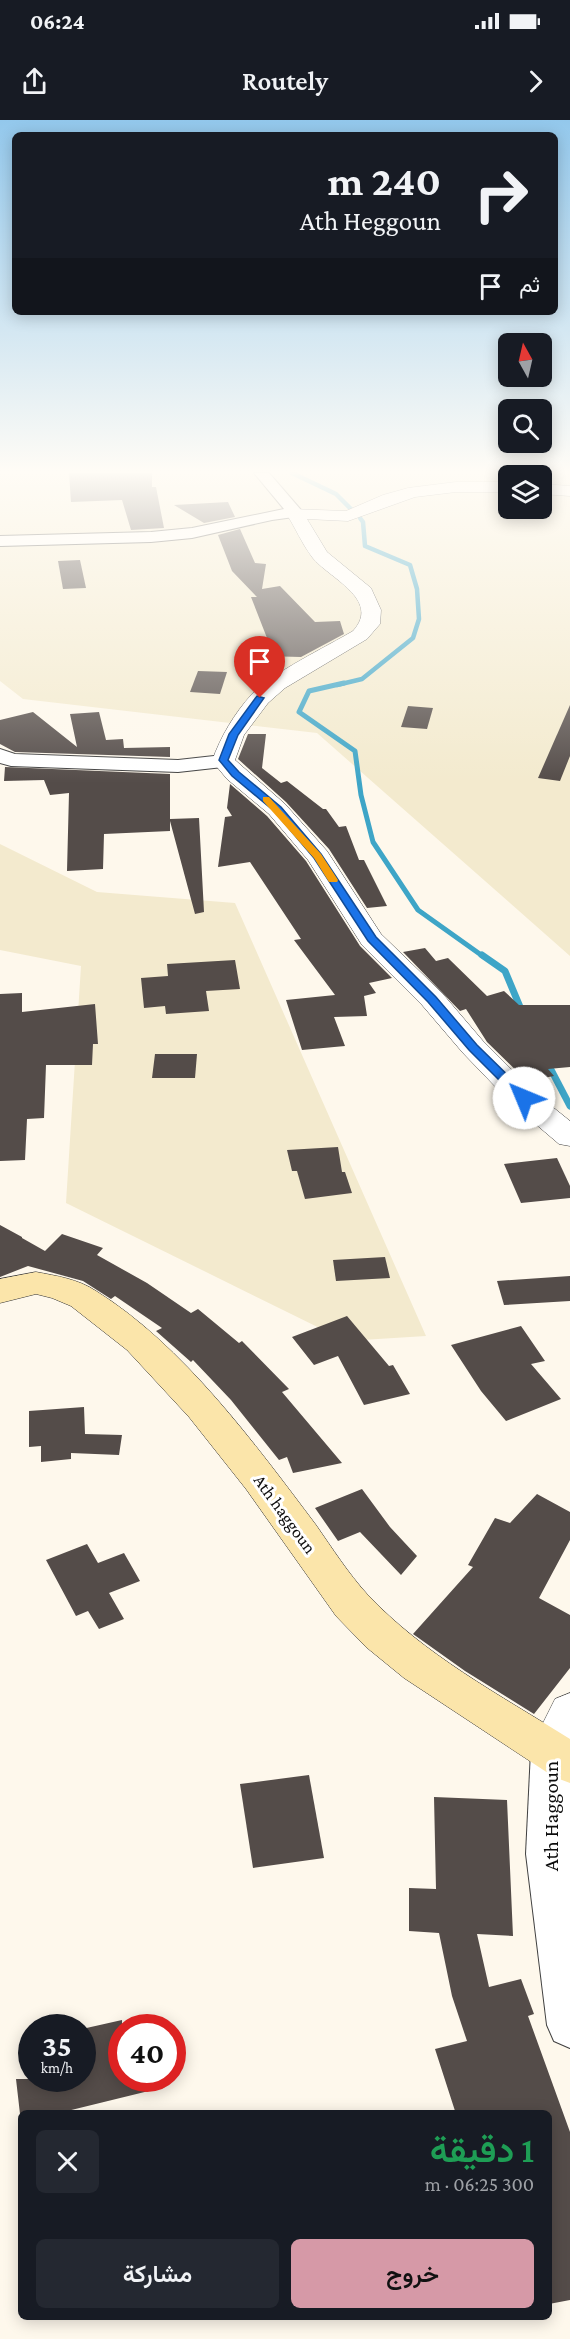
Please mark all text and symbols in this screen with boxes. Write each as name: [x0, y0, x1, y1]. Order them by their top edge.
text: 06:24: [30, 9, 85, 34]
icon: share: [18, 65, 51, 98]
icon: forward: [519, 65, 552, 98]
text: Routely: [242, 66, 328, 96]
icon: right: [462, 156, 540, 234]
text: 240 m: [328, 157, 441, 204]
text: Ath Heggoun: [300, 206, 441, 236]
icon: arrive: [474, 270, 507, 303]
text: ثم: [519, 272, 540, 297]
north arrow: [498, 333, 552, 387]
map controls: [498, 333, 552, 519]
button: search: [498, 399, 552, 453]
button: layers: [498, 465, 552, 519]
pin: [234, 636, 285, 698]
icon: arrive: [243, 645, 276, 678]
position arrow: [492, 1066, 556, 1130]
street label: Ath haggoun: [250, 1471, 320, 1558]
street label: Ath Haggoun: [539, 1761, 563, 1871]
speed limit sign: 40: [108, 2014, 186, 2092]
text: 35: [42, 2029, 72, 2062]
text: km/h: [41, 2060, 73, 2076]
button: close: [36, 2130, 99, 2193]
text: 1 دقيقة: [430, 2130, 534, 2170]
text: 300 m · 06:25: [425, 2173, 534, 2195]
button: مشاركة: [36, 2239, 279, 2308]
button: خروج: [291, 2239, 534, 2308]

